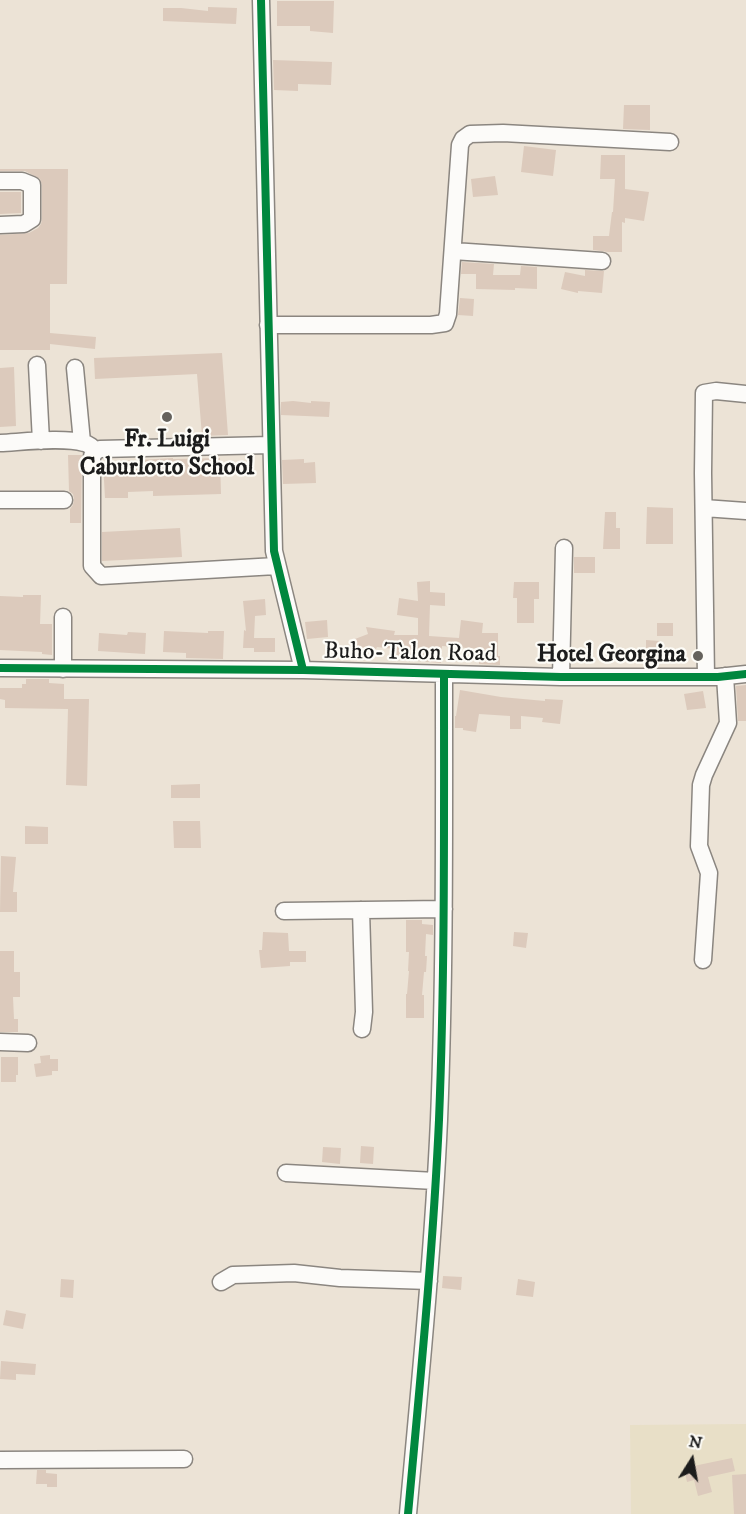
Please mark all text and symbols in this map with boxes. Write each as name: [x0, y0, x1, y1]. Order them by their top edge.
marker: Fr. Luigi Caburlotto School: [160, 410, 174, 424]
place label: Fr. Luigi Caburlotto School: [80, 427, 254, 483]
street label: Buho-Talon Road: [323, 638, 497, 670]
place label: Hotel Georgina: [537, 642, 686, 670]
marker: Hotel Georgina: [691, 649, 705, 663]
north arrow: [662, 1430, 722, 1490]
text: N: [687, 1431, 704, 1453]

